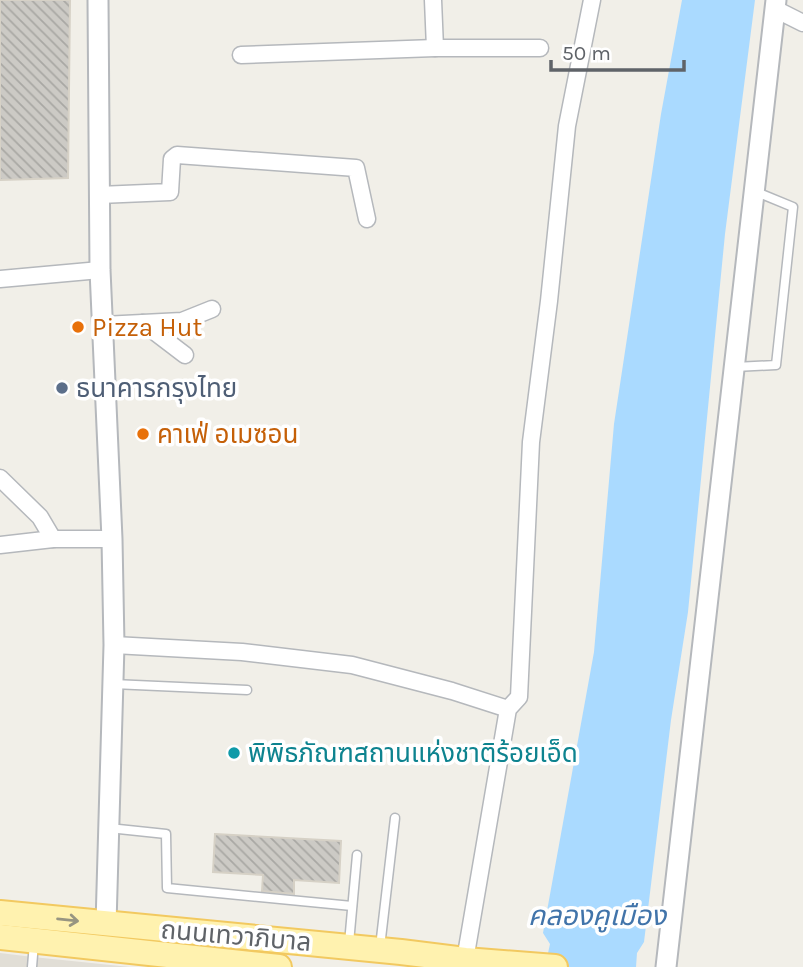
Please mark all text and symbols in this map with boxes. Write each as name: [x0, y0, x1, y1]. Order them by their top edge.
scale bar: [551, 28, 684, 72]
text: 50 m: [562, 41, 611, 65]
place label: Pizza Hut: [92, 312, 202, 343]
marker: Pizza Hut: [70, 319, 86, 335]
place label: ธนาคารกรุงไทย: [76, 373, 237, 404]
marker: ธนาคารกรุงไทย: [54, 380, 70, 396]
place label: คาเฟ่ อเมซอน: [157, 419, 298, 450]
marker: คาเฟ่ อเมซอน: [135, 426, 151, 442]
place label: พิพิธภัณฑสถานแห่งชาติร้อยเอ็ด: [248, 738, 578, 769]
marker: พิพิธภัณฑสถานแห่งชาติร้อยเอ็ด: [226, 745, 242, 761]
water label: คลองคูเมือง: [528, 899, 668, 933]
one-way arrow: [56, 914, 79, 927]
street label: ถนนเทวาภิบาล: [159, 914, 313, 958]

